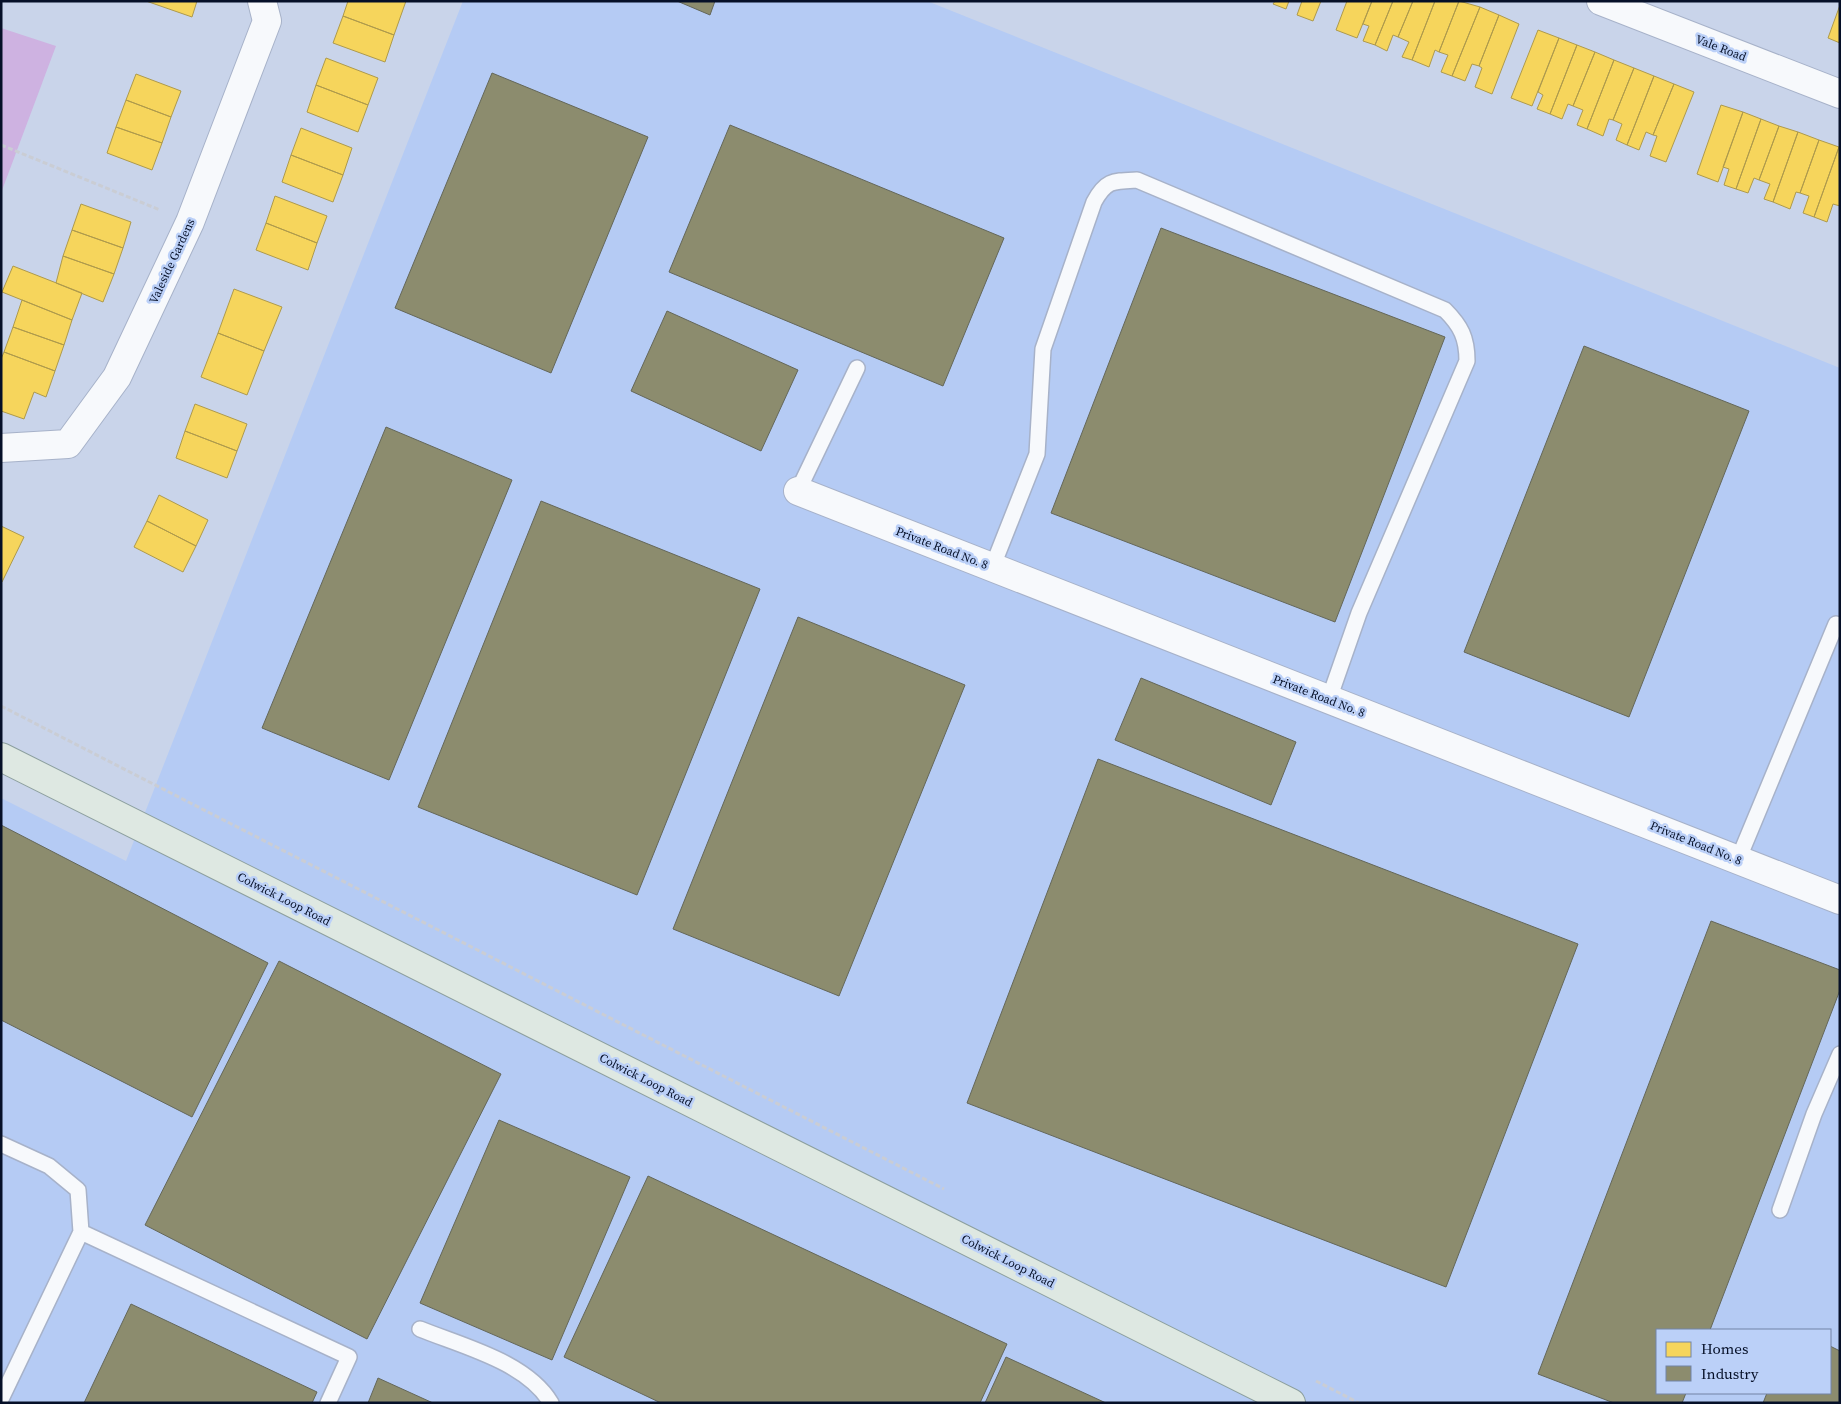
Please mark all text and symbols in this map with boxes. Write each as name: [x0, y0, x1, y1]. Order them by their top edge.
street label: Vale Road: [1693, 31, 1749, 65]
street label: Valeside Gardens: [145, 216, 199, 306]
street label: Private Road No. 8: [894, 523, 990, 573]
street label: Private Road No. 8: [1271, 671, 1367, 721]
street label: Private Road No. 8: [1648, 817, 1744, 869]
street label: Colwick Loop Road: [235, 869, 333, 929]
street label: Colwick Loop Road: [597, 1050, 695, 1110]
street label: Colwick Loop Road: [959, 1231, 1057, 1291]
legend: [1656, 1329, 1831, 1394]
text: Homes: [1701, 1338, 1748, 1359]
text: Industry: [1701, 1363, 1759, 1384]

